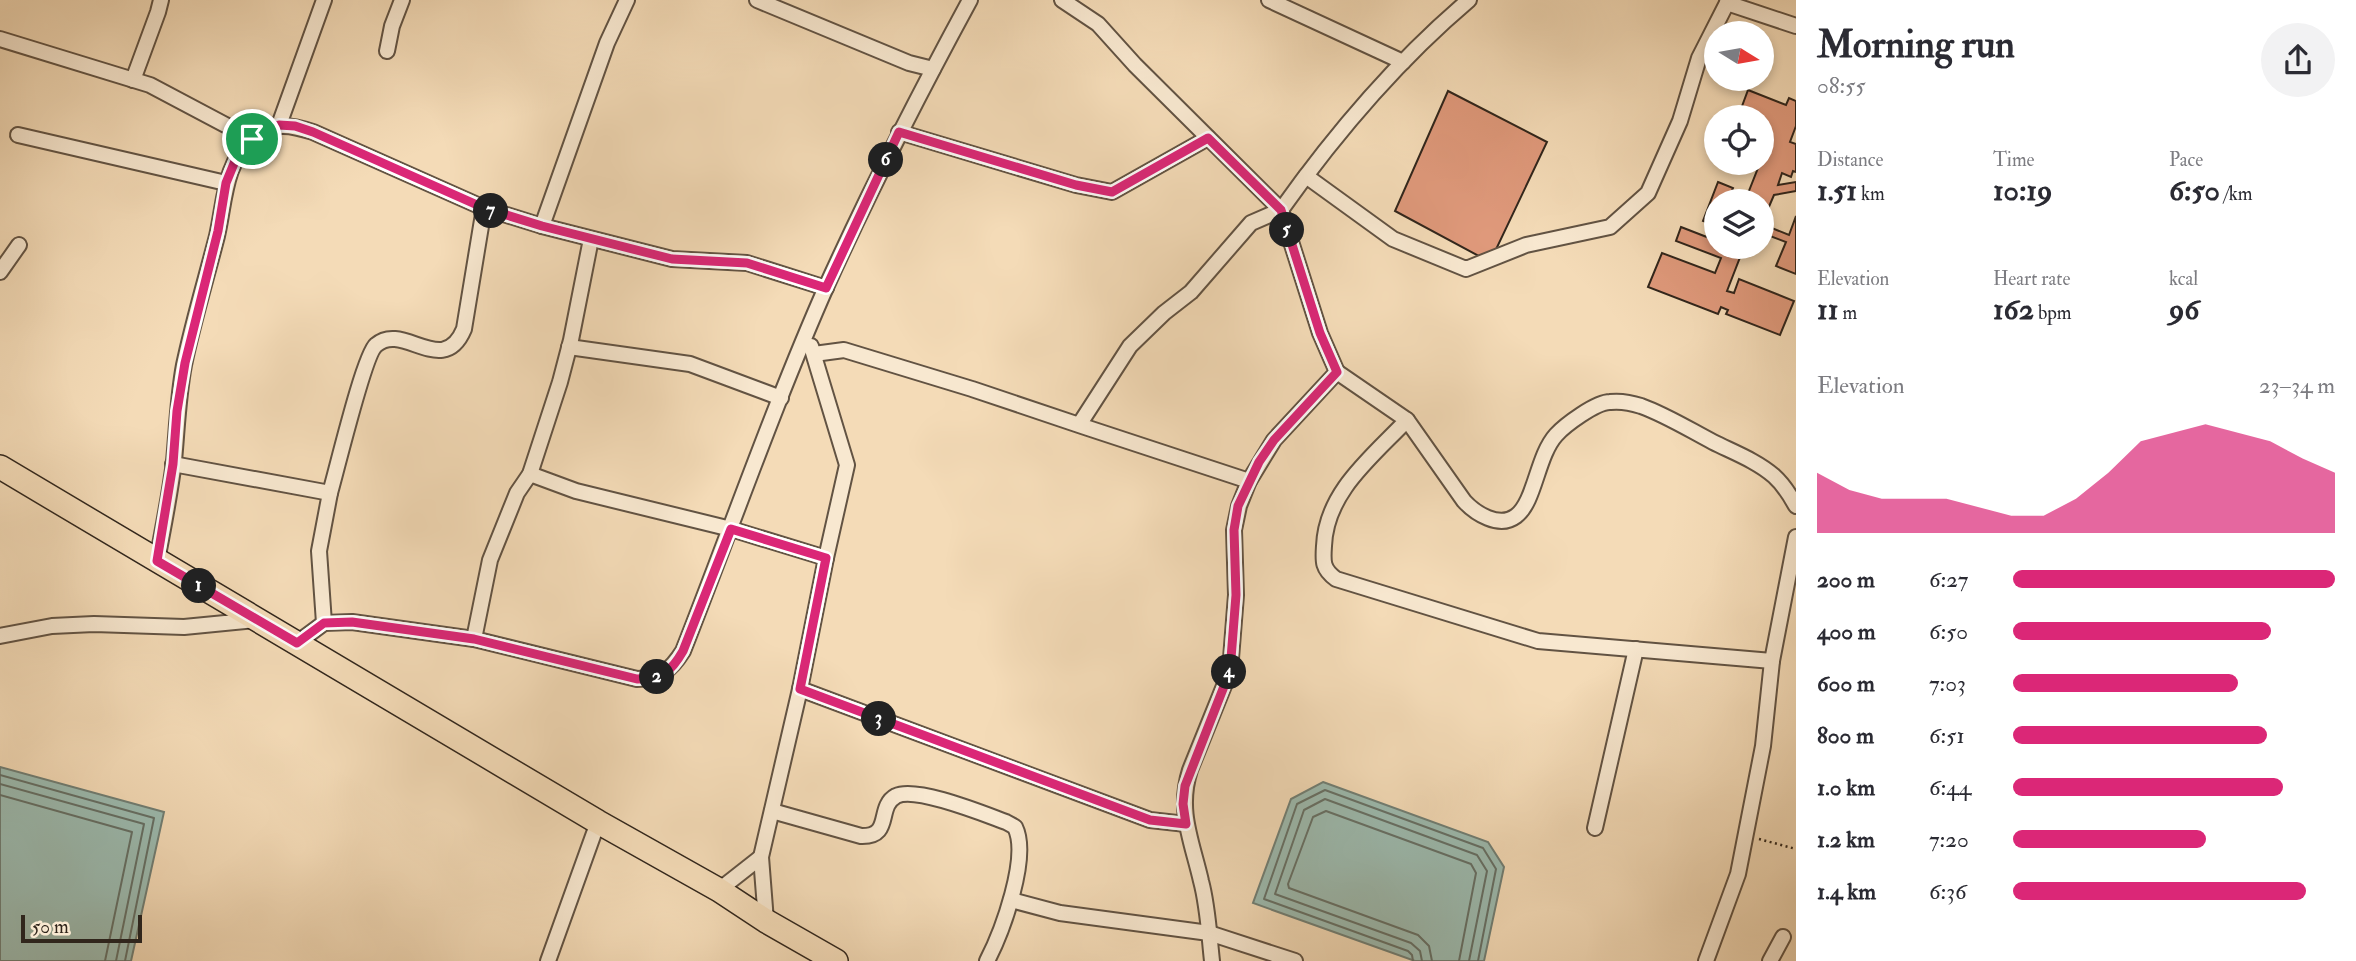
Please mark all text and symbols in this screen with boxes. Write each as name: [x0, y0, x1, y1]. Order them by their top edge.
north arrow: [1704, 21, 1774, 91]
map controls: [1704, 21, 1774, 259]
text: Morning run: [1817, 21, 2015, 69]
button: share: [2261, 23, 2335, 97]
text: 08:55: [1817, 71, 1866, 100]
button: locate: [1704, 105, 1774, 175]
pin: [222, 109, 282, 169]
icon: arrive: [233, 120, 271, 158]
pin: 6: [868, 142, 903, 178]
text: 6: [881, 147, 890, 171]
text: Distance: [1817, 148, 1883, 172]
text: Time: [1993, 148, 2035, 172]
text: Pace: [2169, 148, 2203, 172]
text: 1.51: [1817, 172, 1857, 209]
text: 10:19: [1993, 172, 2052, 209]
text: 6:50: [2169, 172, 2220, 209]
text: km: [1857, 182, 1885, 206]
text: /km: [2220, 182, 2253, 206]
button: layers: [1704, 189, 1774, 259]
pin: 7: [474, 194, 508, 228]
text: 7: [486, 198, 495, 222]
pin: 5: [1270, 212, 1304, 247]
text: 5: [1282, 217, 1291, 241]
text: Elevation: [1817, 267, 1889, 291]
text: Heart rate: [1993, 267, 2070, 291]
text: kcal: [2169, 267, 2198, 291]
text: 11: [1817, 291, 1838, 328]
text: 162: [1993, 291, 2034, 328]
text: 96: [2169, 291, 2199, 328]
text: m: [1838, 301, 1857, 325]
text: bpm: [2034, 301, 2072, 325]
text: Elevation: [1817, 371, 1905, 400]
text: 23–34 m: [2259, 371, 2335, 400]
text: 200 m: [1817, 565, 1875, 594]
text: 6:27: [1929, 565, 1968, 594]
pin: 1: [182, 568, 216, 604]
text: 1: [195, 573, 202, 597]
text: 400 m: [1817, 617, 1876, 646]
text: 6:50: [1929, 617, 1968, 646]
pin: 4: [1212, 654, 1246, 690]
text: 4: [1223, 659, 1234, 683]
pin: 2: [640, 660, 674, 694]
text: 2: [652, 664, 661, 688]
text: 600 m: [1817, 669, 1875, 698]
text: 7:03: [1929, 669, 1966, 698]
pin: 3: [862, 702, 896, 736]
text: 3: [875, 706, 882, 730]
text: 800 m: [1817, 721, 1874, 750]
text: 6:51: [1929, 721, 1965, 750]
text: 1.0 km: [1817, 773, 1875, 802]
text: 6:44: [1929, 773, 1971, 802]
text: 1.2 km: [1817, 825, 1875, 854]
text: 7:20: [1929, 825, 1969, 854]
text: 1.4 km: [1817, 877, 1876, 906]
text: 6:36: [1929, 877, 1967, 906]
scale bar: [21, 912, 142, 944]
text: 50 m: [32, 915, 69, 939]

